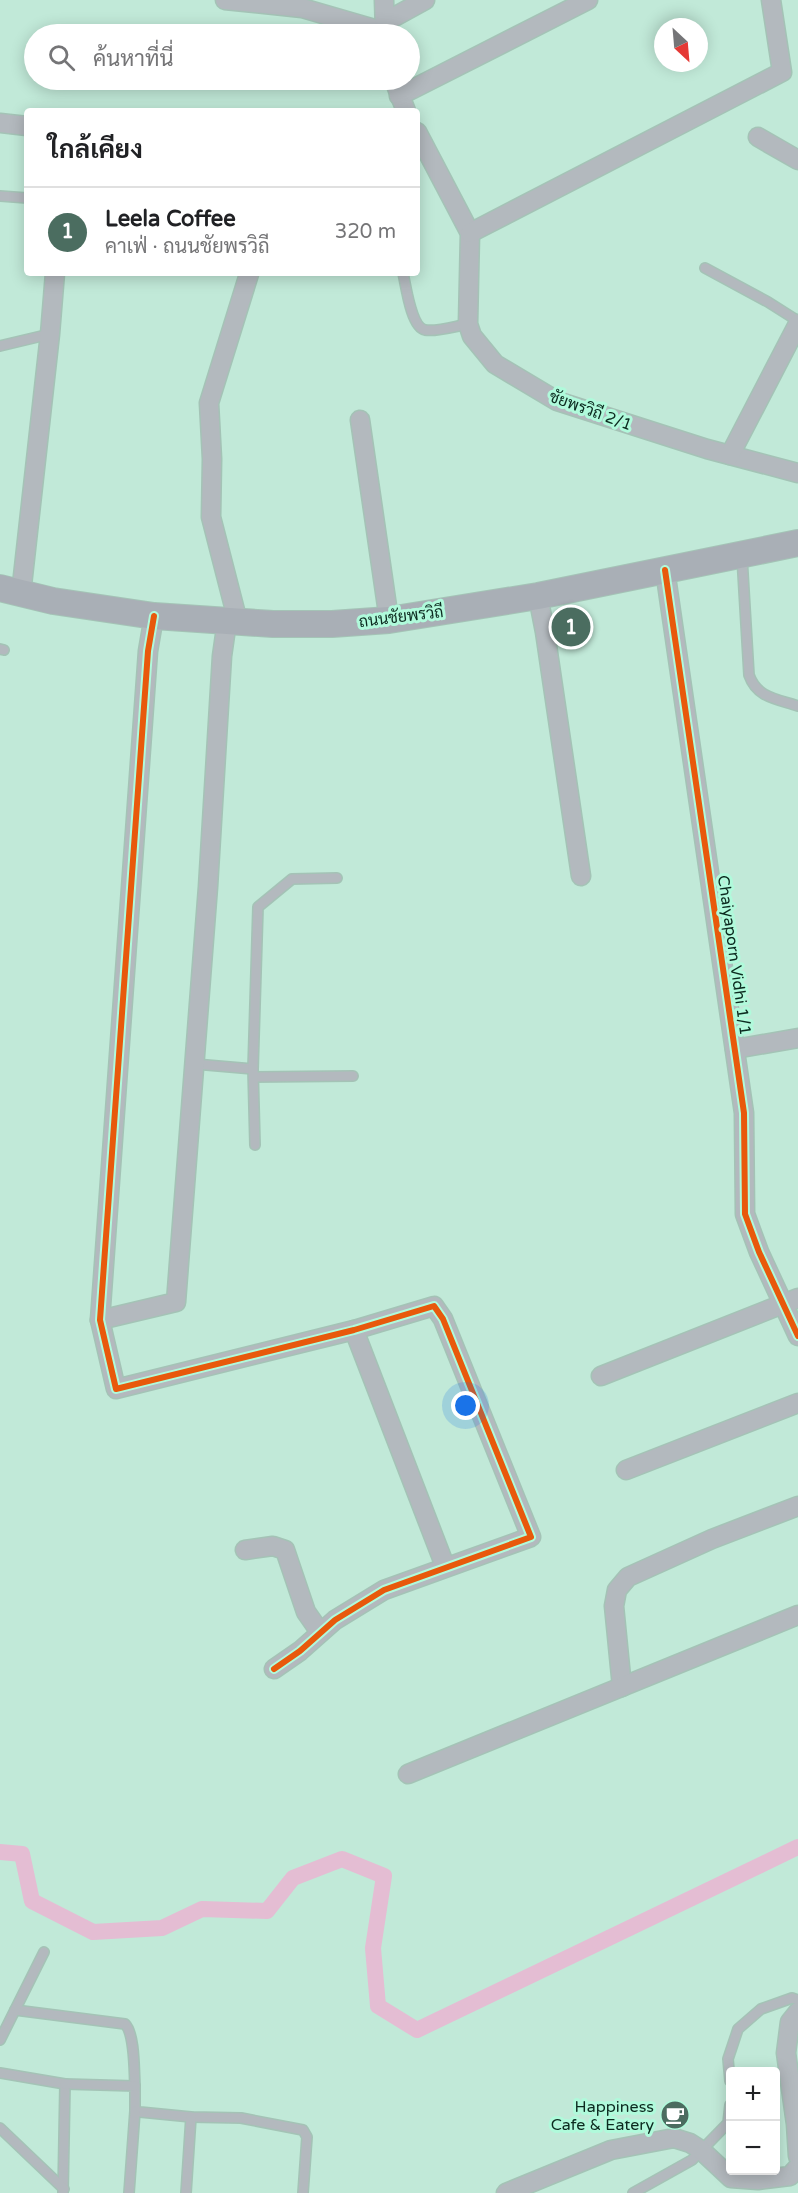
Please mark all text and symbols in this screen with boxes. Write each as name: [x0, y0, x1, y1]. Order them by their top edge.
north arrow: [654, 18, 708, 72]
search box: [24, 24, 420, 90]
icon: search: [45, 41, 78, 74]
text: ค้นหาที่นี่: [93, 46, 173, 72]
text: ใกล้เคียง: [48, 134, 143, 165]
text: Leela Coffee: [105, 206, 236, 232]
text: 1: [61, 220, 74, 244]
text: 320 m: [335, 220, 396, 244]
text: คาเฟ่ · ถนนชัยพรวิถี: [105, 235, 270, 259]
street label: ชัยพรวิถี 2/1: [546, 385, 636, 435]
street label: ถนนชัยพรวิถี: [357, 600, 445, 632]
pin: 1: [552, 604, 590, 650]
street label: Chaiyaporn Vidhi 1/1: [713, 874, 755, 1036]
your location: [451, 1391, 480, 1420]
map controls: [726, 2067, 780, 2175]
button: +: [726, 2067, 780, 2121]
place label: Happiness Cafe & Eatery: [551, 2097, 654, 2135]
cafe icon: Happiness Cafe & Eatery: [659, 2099, 691, 2131]
button: −: [726, 2121, 780, 2175]

